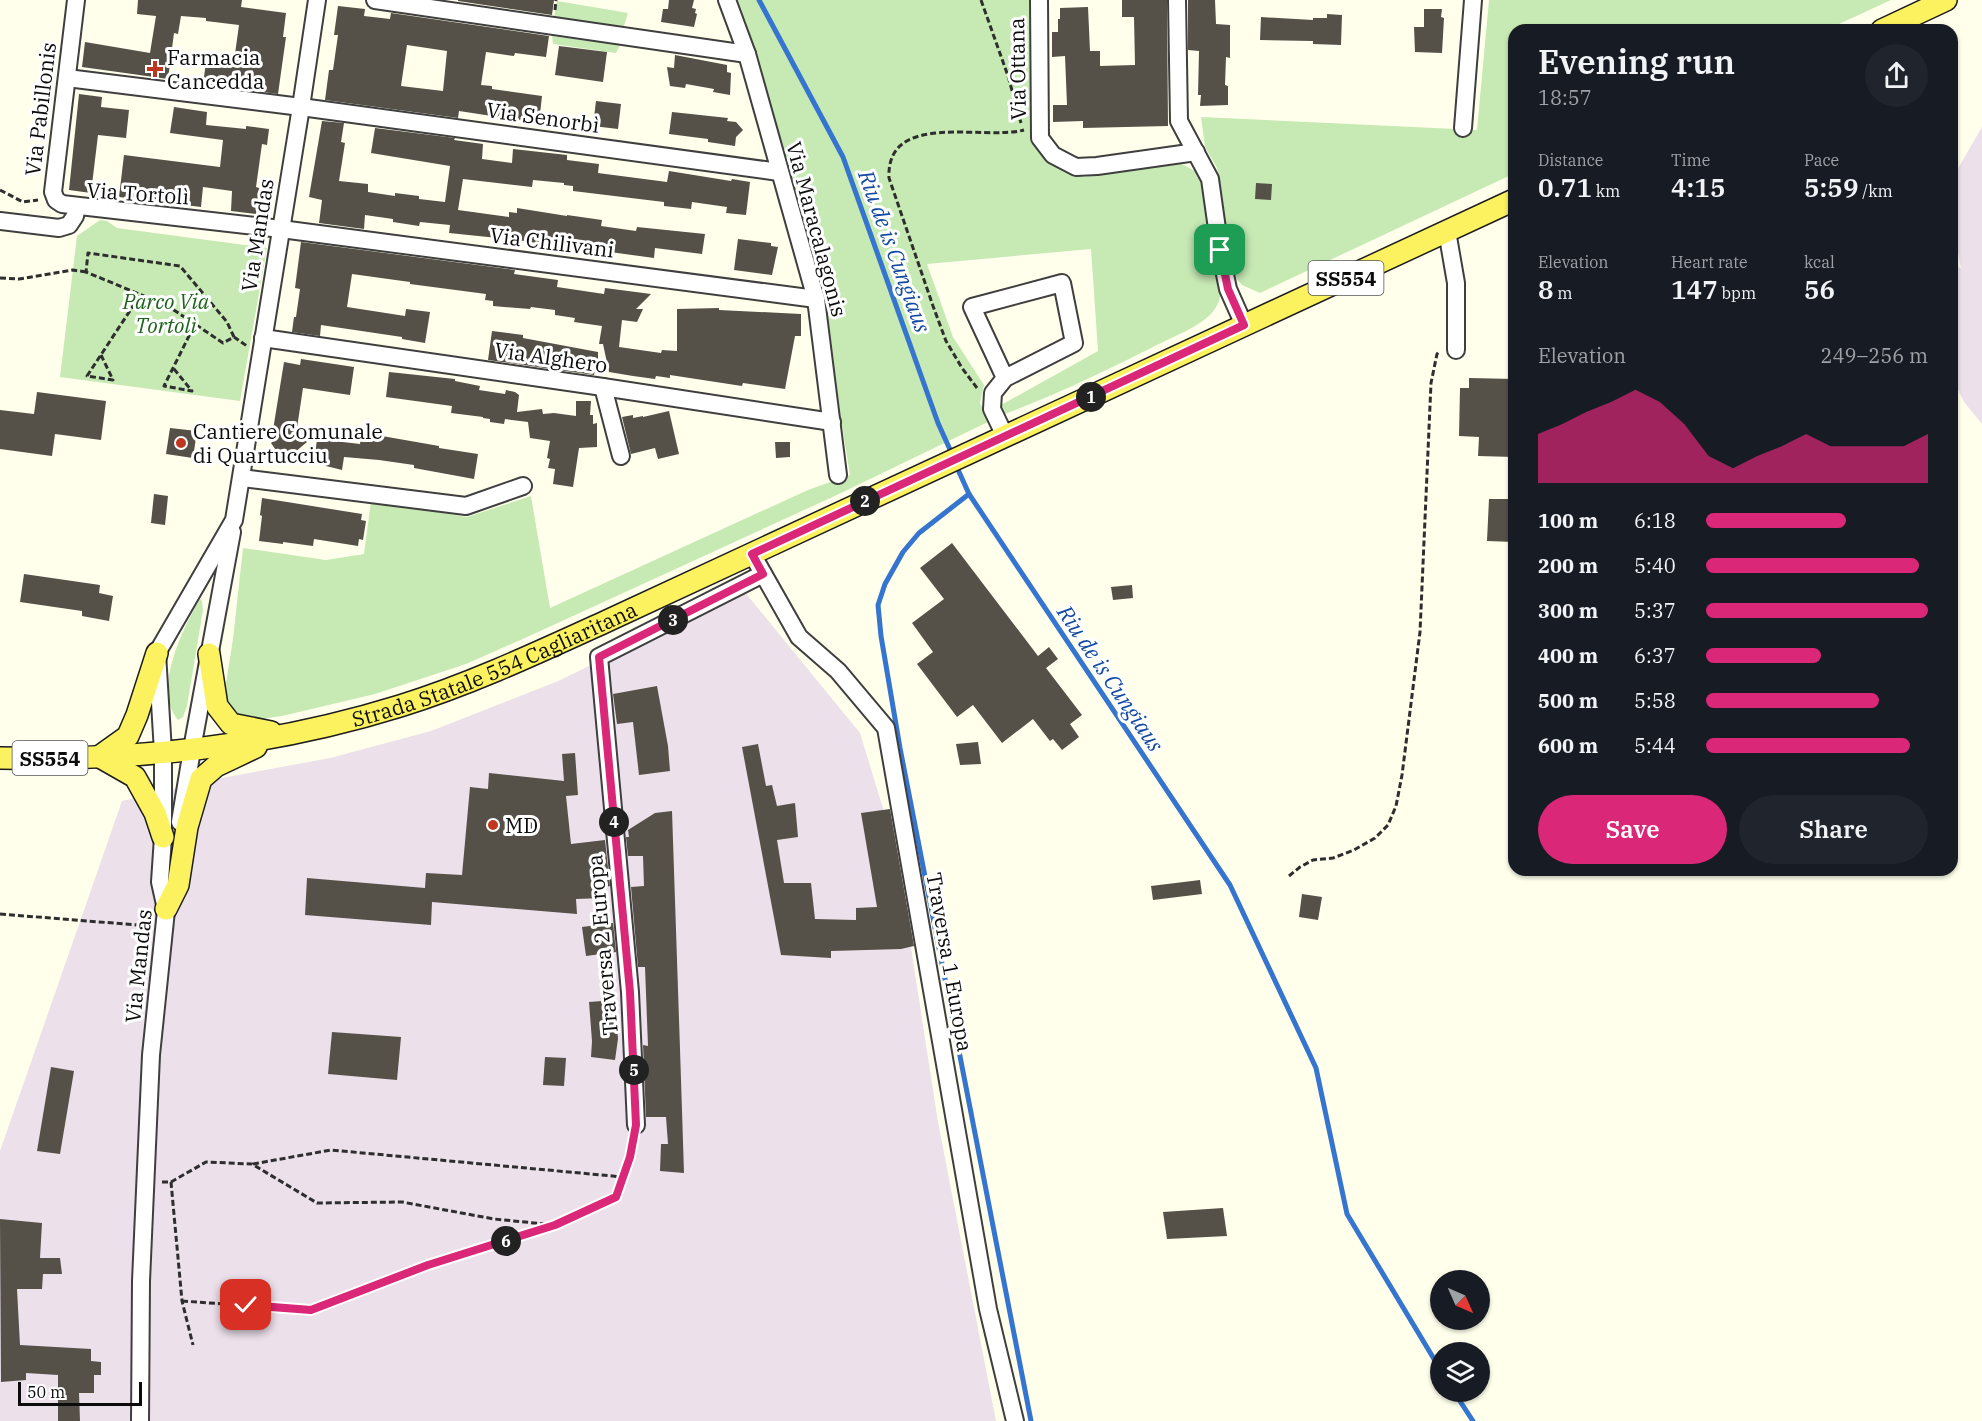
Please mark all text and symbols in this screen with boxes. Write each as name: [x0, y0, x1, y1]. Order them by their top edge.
street label: Via Ottana: [1002, 18, 1032, 120]
text: Evening run: [1538, 40, 1735, 83]
street label: Via Pabillonis: [18, 41, 62, 177]
place label: Farmacia Cancedda: [167, 43, 264, 95]
button: share: [1865, 44, 1928, 107]
marker: Farmacia Cancedda: [148, 62, 162, 76]
text: 18:57: [1538, 84, 1592, 111]
street label: Via Senorbì: [485, 95, 601, 139]
street label: Via Maracalagonis: [780, 138, 854, 320]
text: Distance: [1538, 150, 1603, 170]
text: Time: [1671, 150, 1710, 170]
text: Pace: [1804, 150, 1839, 170]
water label: Riu de is Cungiaus: [852, 165, 938, 337]
text: 0.71: [1538, 170, 1592, 204]
text: 4:15: [1671, 170, 1726, 204]
text: 5:59: [1804, 170, 1859, 204]
street label: Via Tortolì: [86, 175, 190, 211]
street label: Via Mandas: [234, 176, 280, 294]
text: km: [1592, 181, 1620, 201]
text: /km: [1859, 181, 1893, 201]
street label: Via Chilivani: [488, 220, 616, 264]
pin: [1194, 224, 1245, 275]
icon: arrive: [1203, 233, 1236, 266]
text: Elevation: [1538, 252, 1608, 272]
text: Heart rate: [1671, 252, 1748, 272]
text: kcal: [1804, 252, 1835, 272]
road number: SS554: [1308, 261, 1384, 295]
text: 8: [1538, 272, 1554, 306]
text: 147: [1671, 272, 1718, 306]
text: 56: [1804, 272, 1835, 306]
text: m: [1554, 283, 1573, 303]
text: bpm: [1718, 283, 1756, 303]
park label: Parco Via Tortolì: [122, 287, 210, 339]
street label: Via Alghero: [493, 335, 609, 379]
text: Elevation: [1538, 342, 1626, 369]
text: 249–256 m: [1821, 342, 1928, 369]
pin: 1: [1076, 382, 1106, 412]
text: 1: [1086, 387, 1096, 407]
place label: Cantiere Comunale di Quartucciu: [193, 417, 383, 469]
marker: Cantiere Comunale di Quartucciu: [174, 436, 188, 450]
pin: 2: [850, 486, 880, 516]
text: 2: [860, 491, 870, 511]
text: 100 m: [1538, 507, 1598, 534]
text: 6:18: [1634, 507, 1676, 534]
text: 200 m: [1538, 552, 1598, 579]
text: 5:40: [1634, 552, 1676, 579]
street label: Strada Statale 554 Cagliaritana: [349, 595, 642, 733]
text: 300 m: [1538, 597, 1598, 624]
text: 5:37: [1634, 597, 1676, 624]
water label: Riu de is Cungiaus: [1051, 598, 1171, 758]
pin: 3: [658, 605, 688, 635]
text: 3: [668, 610, 678, 630]
text: 400 m: [1538, 642, 1598, 669]
text: 6:37: [1634, 642, 1676, 669]
text: 500 m: [1538, 687, 1598, 714]
text: 5:58: [1634, 687, 1676, 714]
text: 600 m: [1538, 732, 1598, 759]
text: 5:44: [1634, 732, 1676, 759]
road number: SS554: [13, 741, 88, 775]
button: Save: [1538, 795, 1727, 864]
button: Share: [1739, 795, 1928, 864]
pin: 4: [599, 807, 629, 837]
place label: MD: [505, 811, 538, 839]
text: 4: [609, 812, 619, 832]
marker: MD: [486, 818, 500, 832]
street label: Traversa 2 Europa: [580, 853, 624, 1037]
street label: Traversa 1 Europa: [920, 870, 980, 1054]
street label: Via Mandas: [118, 908, 158, 1024]
pin: 5: [619, 1055, 649, 1085]
text: 5: [629, 1060, 639, 1080]
pin: 6: [491, 1226, 521, 1256]
text: 6: [501, 1231, 511, 1251]
north arrow: [1430, 1270, 1490, 1330]
map controls: [1430, 1270, 1490, 1402]
pin: [220, 1279, 271, 1330]
icon: check: [229, 1288, 262, 1321]
button: layers: [1430, 1342, 1490, 1402]
scale bar: [18, 1379, 142, 1406]
text: 50 m: [27, 1382, 65, 1402]

